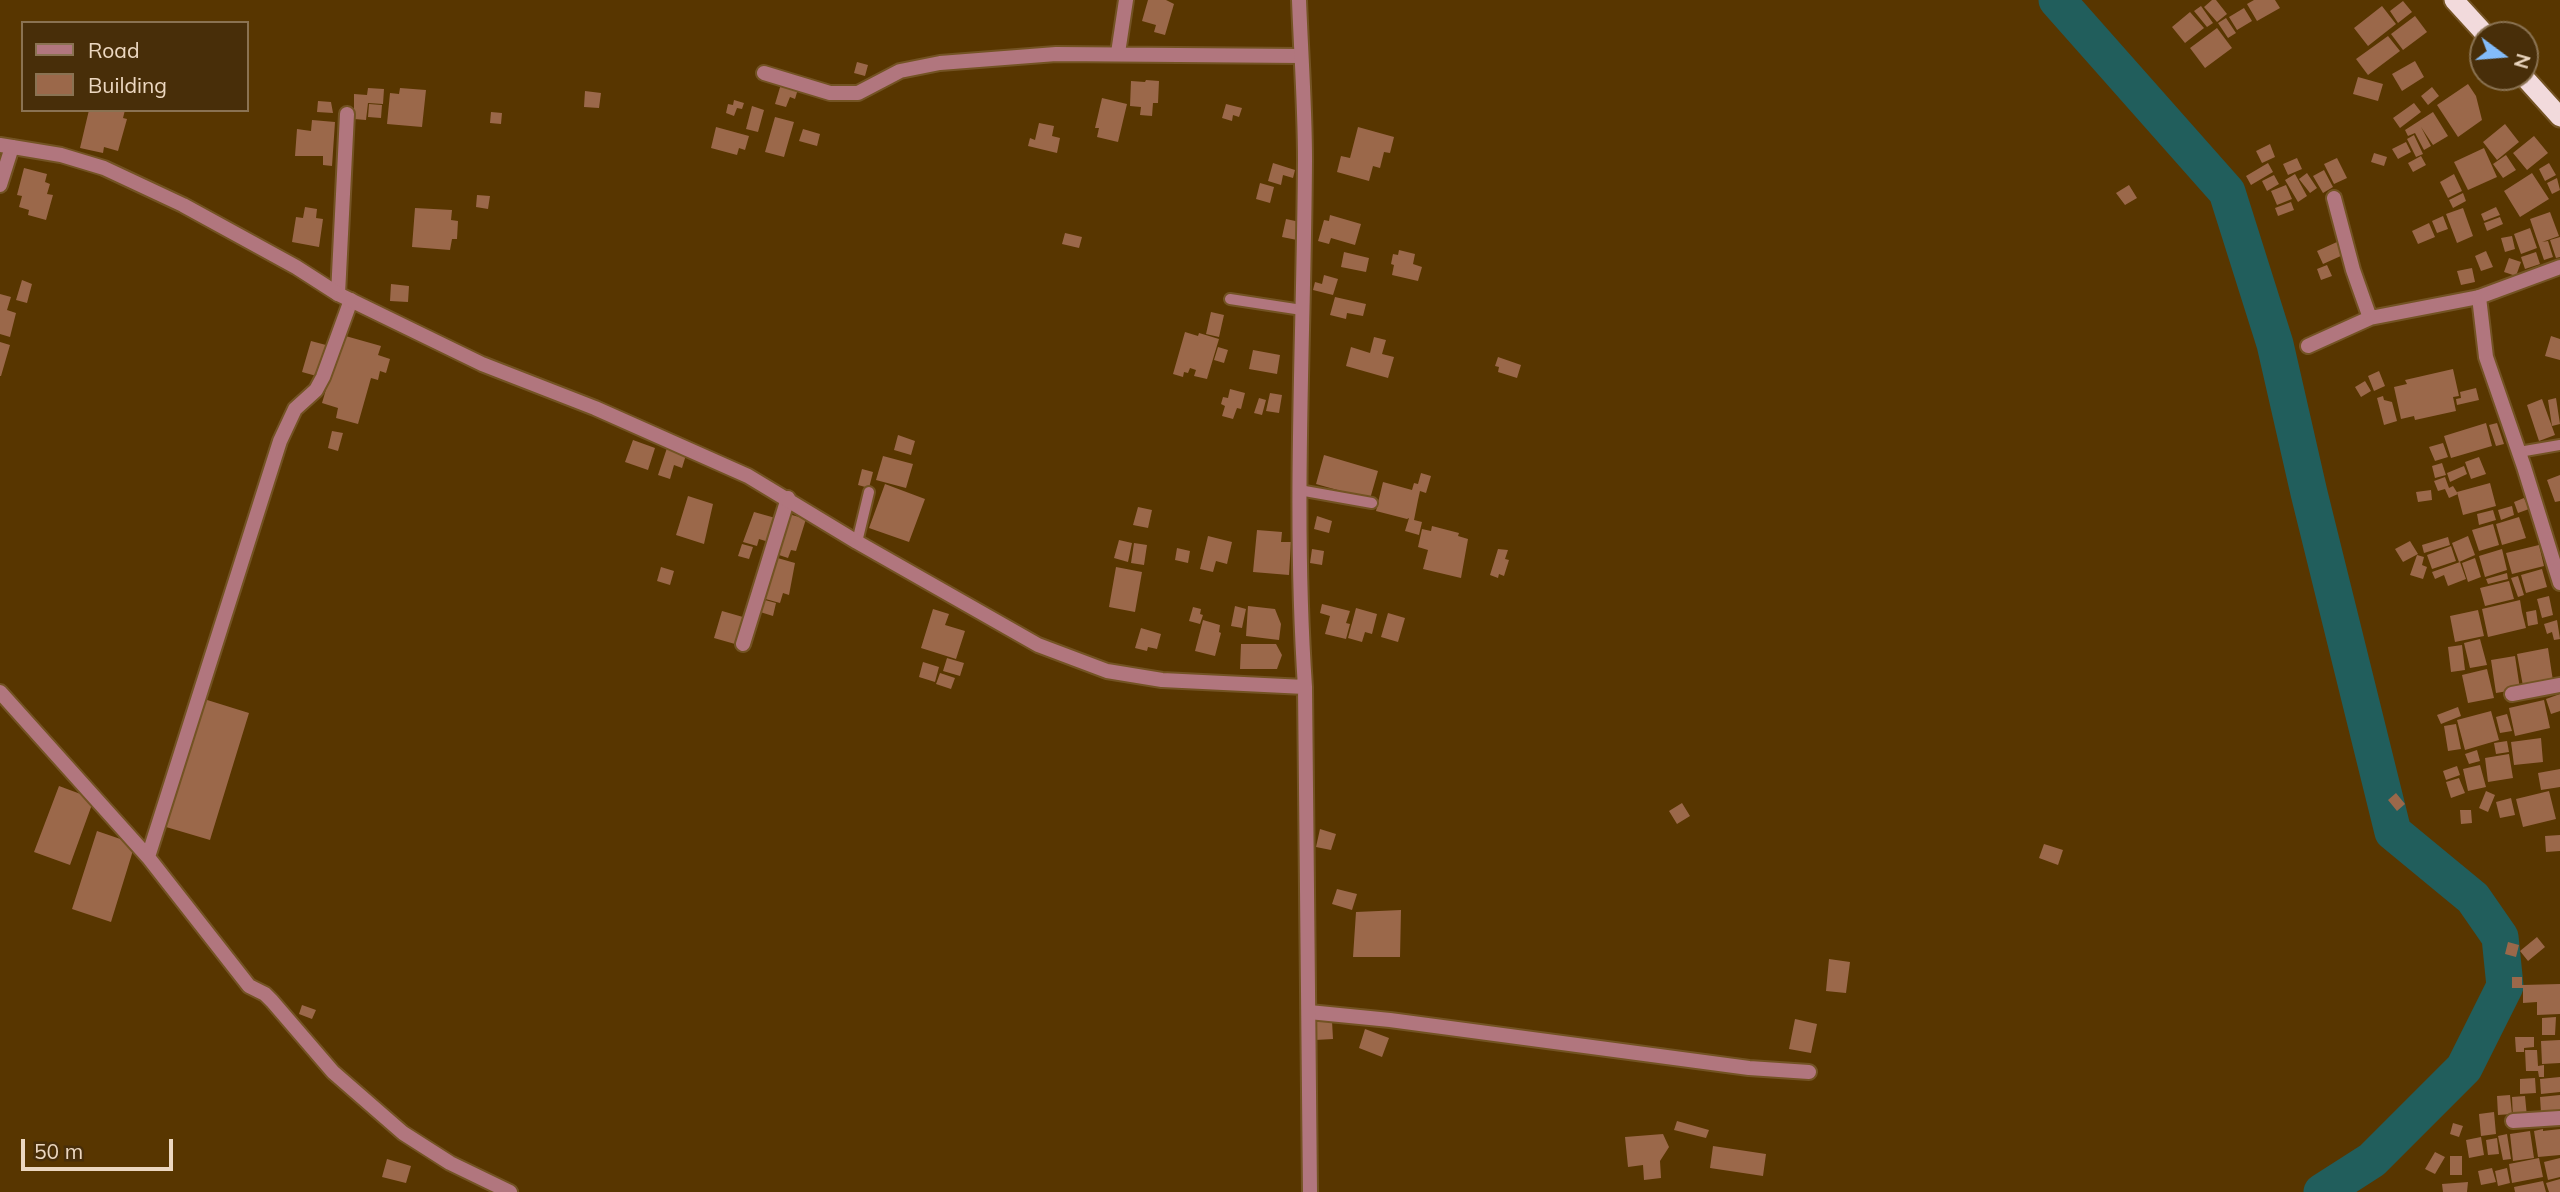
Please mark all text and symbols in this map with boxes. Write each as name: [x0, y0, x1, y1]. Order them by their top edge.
legend: [21, 21, 248, 112]
north arrow: [2469, 21, 2539, 91]
text: Road: [88, 37, 139, 63]
text: N: [2509, 51, 2536, 71]
text: Building: [88, 72, 167, 98]
scale bar: [24, 1126, 177, 1170]
text: 50 m: [34, 1138, 83, 1164]

